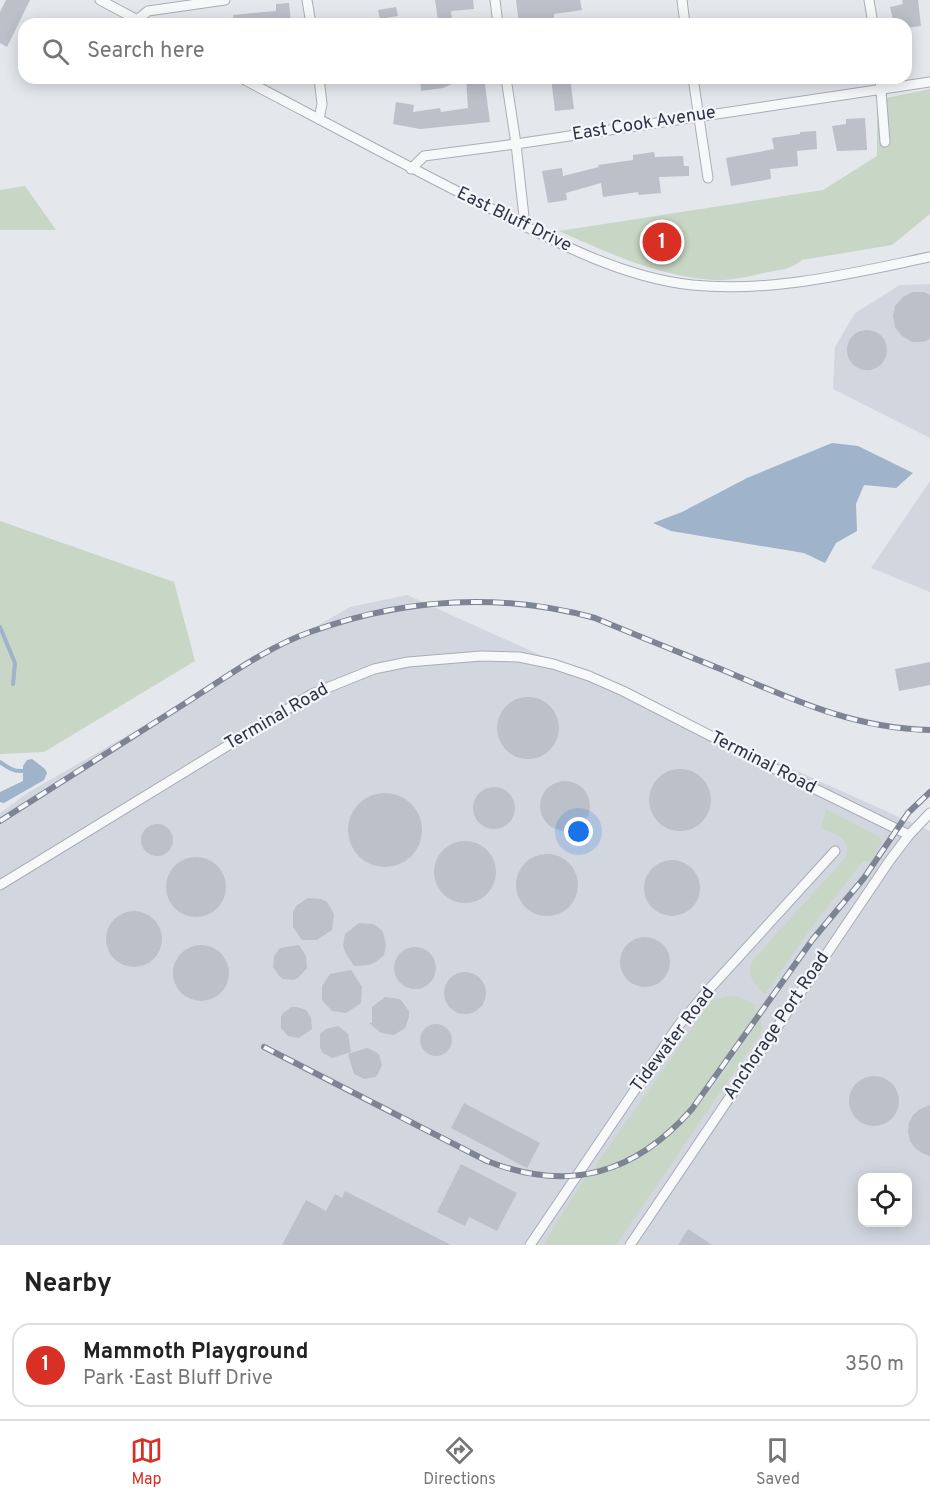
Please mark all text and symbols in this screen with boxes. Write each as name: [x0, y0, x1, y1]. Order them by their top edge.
search box: [18, 18, 912, 84]
icon: search: [39, 35, 72, 68]
text: Search here: [87, 38, 205, 65]
street label: East Cook Avenue: [571, 101, 717, 147]
street label: East Bluff Drive: [453, 182, 575, 258]
pin: 1: [642, 220, 682, 264]
street label: Terminal Road: [221, 678, 333, 756]
street label: Terminal Road: [706, 726, 820, 800]
your location: [564, 817, 593, 846]
street label: Anchorage Port Road: [719, 948, 835, 1104]
street label: Tidewater Road: [626, 983, 720, 1097]
map controls: [858, 1173, 912, 1227]
button: locate: [858, 1173, 912, 1227]
text: Nearby: [24, 1268, 112, 1301]
text: Mammoth Playground: [83, 1339, 308, 1366]
text: 1: [42, 1352, 50, 1378]
text: 350 m: [845, 1352, 904, 1378]
text: Park · East Bluff Drive: [83, 1366, 273, 1392]
tab: Map: [130, 1434, 163, 1490]
tab: Directions: [423, 1434, 496, 1490]
tab: Saved: [756, 1434, 800, 1490]

